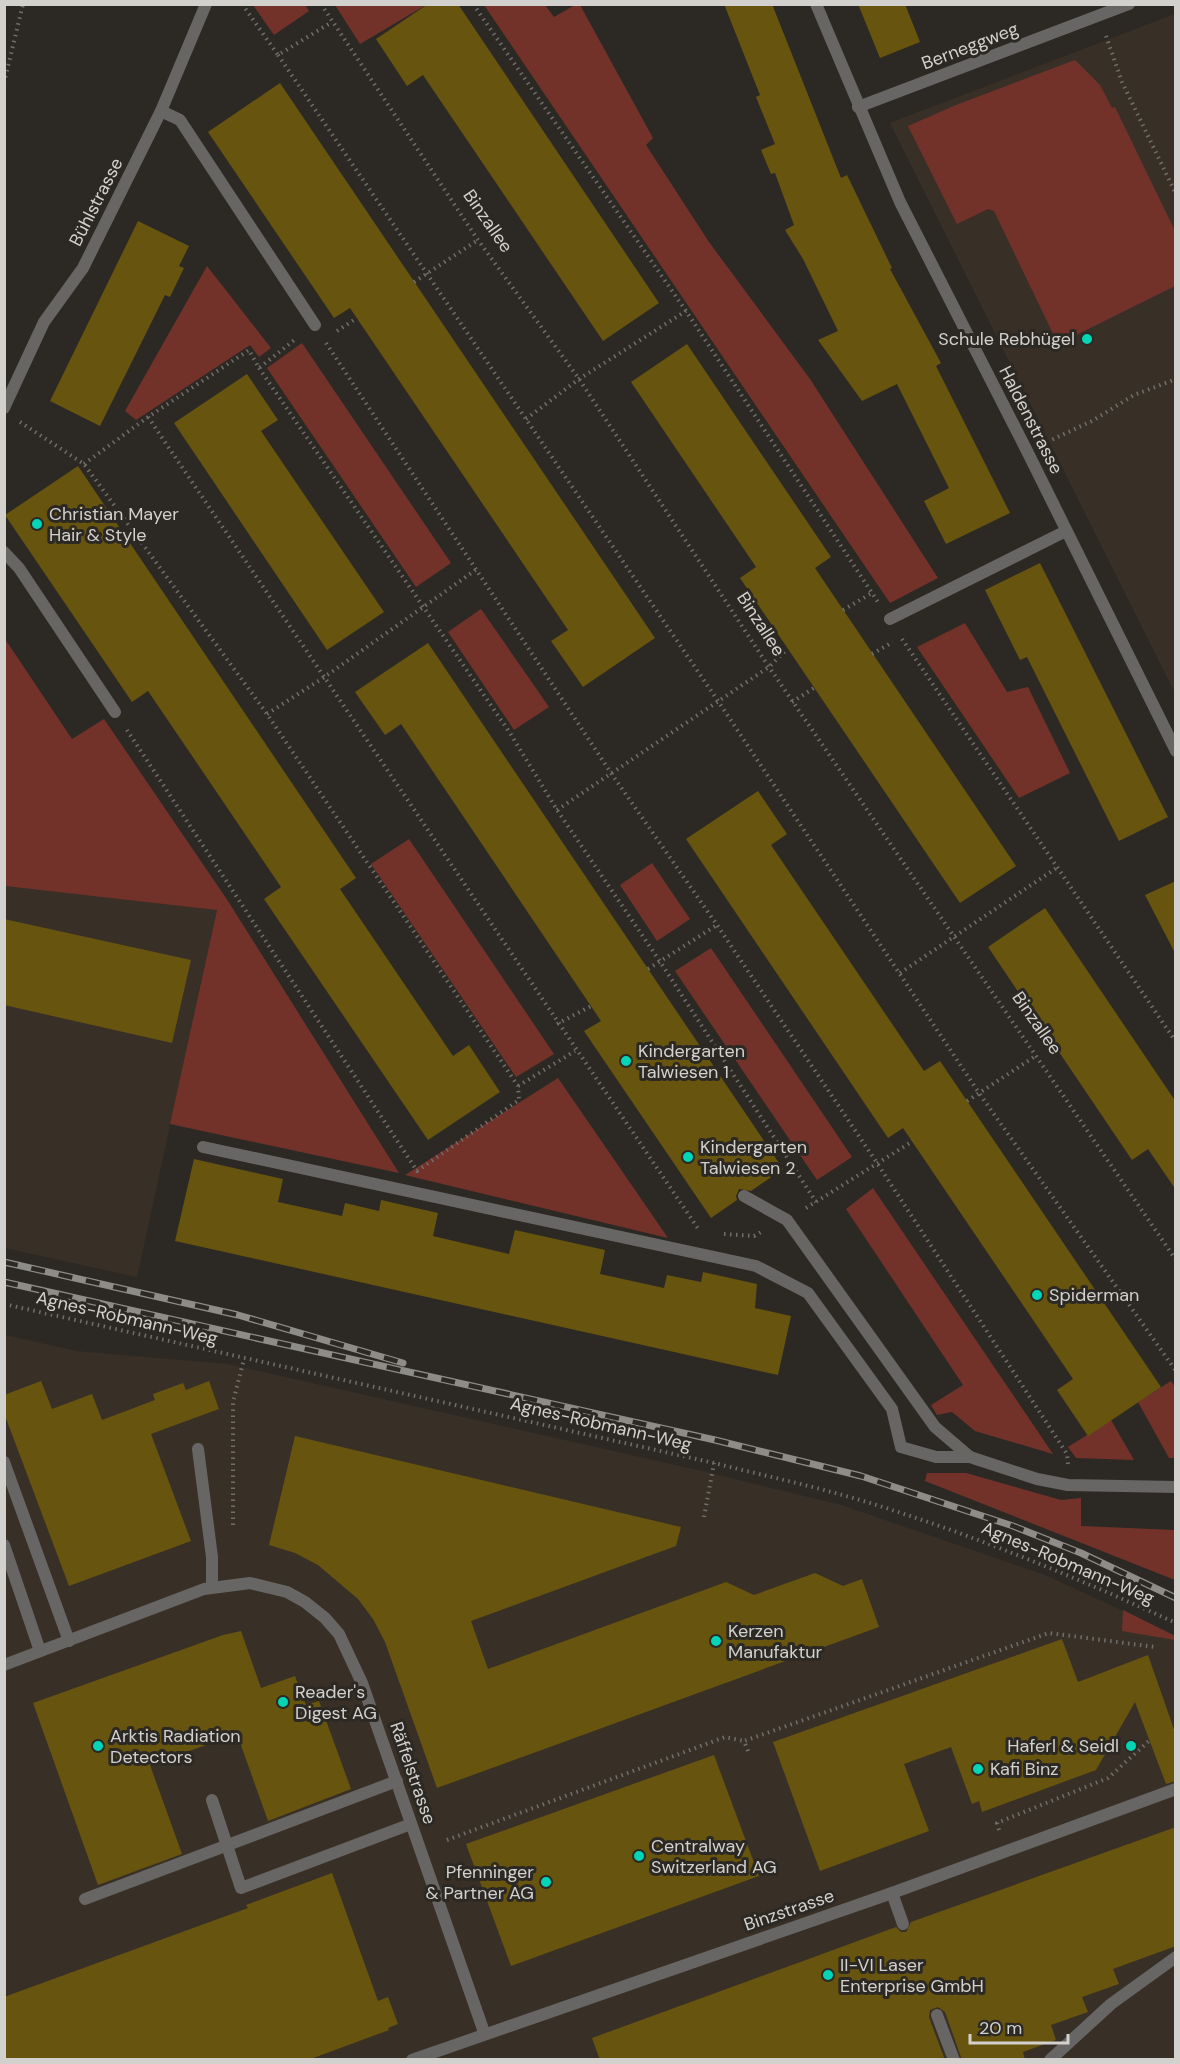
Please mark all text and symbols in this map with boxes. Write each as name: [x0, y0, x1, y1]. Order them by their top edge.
street label: Berneggweg: [918, 17, 1022, 75]
street label: Bühlstrasse: [64, 154, 128, 250]
street label: Binzallee: [458, 185, 518, 257]
place label: Schule Rebhügel: [938, 327, 1075, 351]
marker: Schule Rebhügel: [1080, 332, 1094, 346]
street label: Haldenstrasse: [993, 362, 1069, 478]
place label: Christian Mayer Hair & Style: [49, 502, 179, 547]
marker: Christian Mayer Hair & Style: [30, 517, 44, 531]
street label: Binzallee: [731, 587, 791, 661]
street label: Binzallee: [1007, 987, 1067, 1059]
place label: Kindergarten Talwiesen 1: [638, 1039, 745, 1084]
marker: Kindergarten Talwiesen 1: [619, 1054, 633, 1068]
place label: Kindergarten Talwiesen 2: [700, 1135, 807, 1180]
marker: Kindergarten Talwiesen 2: [681, 1150, 695, 1164]
place label: Spiderman: [1049, 1283, 1139, 1307]
street label: Agnes-Robmann-Weg: [34, 1285, 220, 1351]
marker: Spiderman: [1030, 1288, 1044, 1302]
street label: Agnes-Robmann-Weg: [508, 1391, 694, 1457]
street label: Agnes-Robmann-Weg: [978, 1516, 1158, 1610]
place label: Kerzen Manufaktur: [728, 1619, 823, 1664]
marker: Kerzen Manufaktur: [709, 1634, 723, 1648]
place label: Reader's Digest AG: [295, 1680, 377, 1725]
marker: Reader's Digest AG: [276, 1695, 290, 1709]
street label: Räffelstrasse: [384, 1719, 442, 1827]
place label: Arktis Radiation Detectors: [110, 1724, 241, 1769]
place label: Haferl & Seidl: [1007, 1734, 1119, 1758]
marker: Arktis Radiation Detectors: [91, 1739, 105, 1753]
marker: Haferl & Seidl: [1124, 1739, 1138, 1753]
place label: Kafi Binz: [990, 1757, 1059, 1781]
marker: Kafi Binz: [971, 1762, 985, 1776]
place label: Centralway Switzerland AG: [651, 1834, 777, 1879]
marker: Centralway Switzerland AG: [632, 1849, 646, 1863]
place label: Pfenninger & Partner AG: [426, 1860, 534, 1905]
marker: Pfenninger & Partner AG: [539, 1875, 553, 1889]
street label: Binzstrasse: [741, 1883, 837, 1937]
place label: II-VI Laser Enterprise GmbH: [840, 1953, 984, 1998]
marker: II-VI Laser Enterprise GmbH: [821, 1968, 835, 1982]
scale bar: [970, 2007, 1068, 2045]
text: 20 m: [979, 2016, 1022, 2040]

